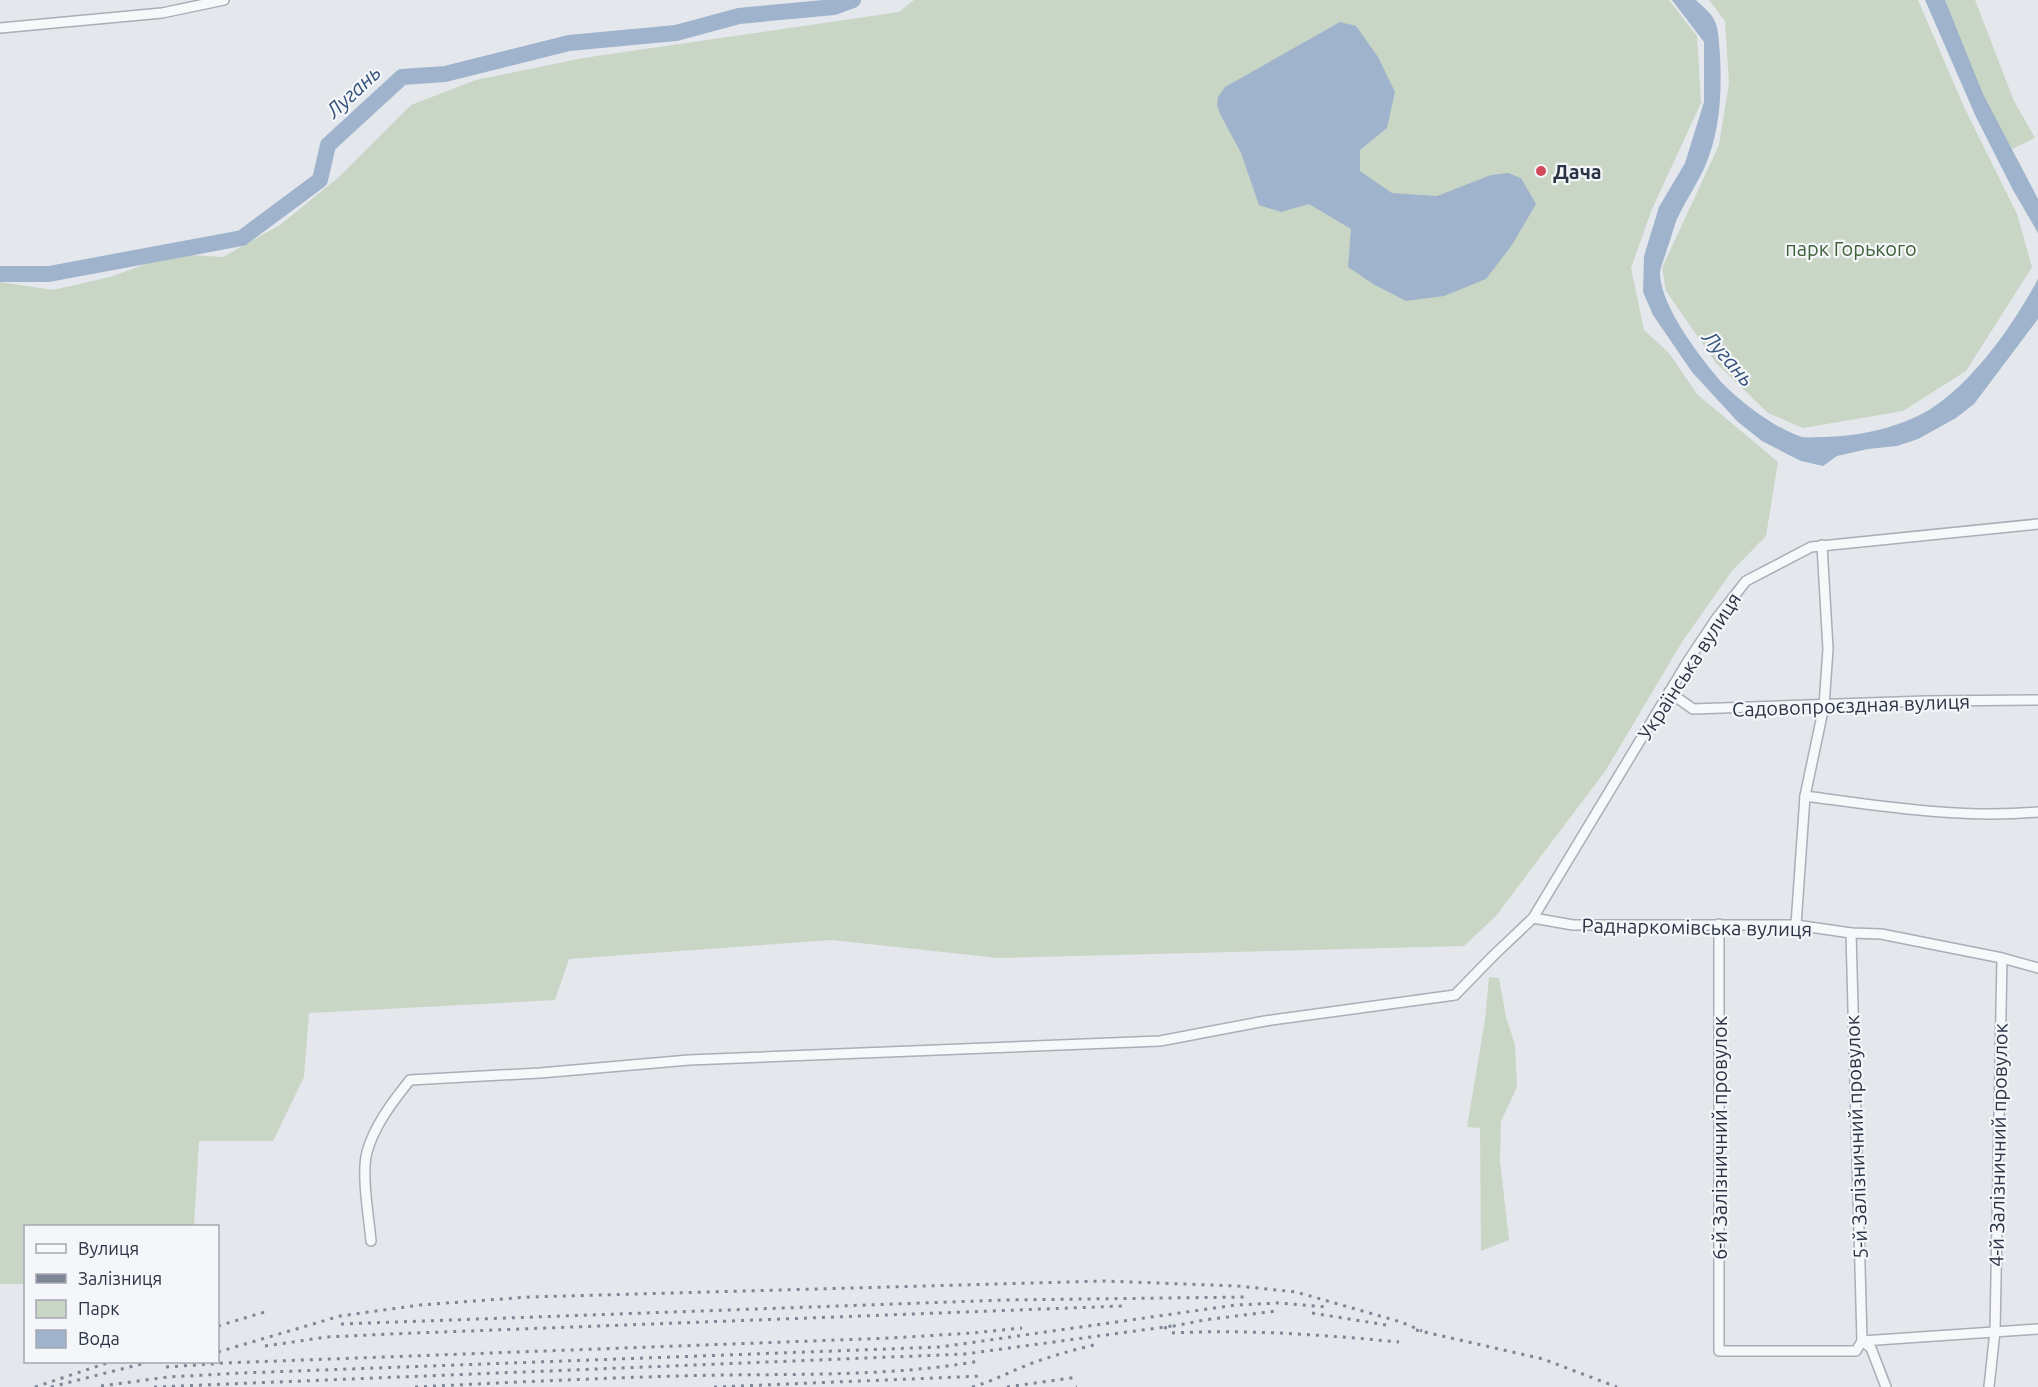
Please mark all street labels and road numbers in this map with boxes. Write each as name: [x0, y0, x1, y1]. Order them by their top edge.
street label: Українська вулиця: [1633, 588, 1745, 744]
street label: Садовопроєздная вулиця: [1732, 689, 1970, 721]
street label: Раднаркомівська вулиця: [1582, 913, 1812, 941]
street label: 5-й Залізничний провулок: [1840, 1015, 1872, 1259]
street label: 6-й Залізничний провулок: [1708, 1016, 1731, 1260]
street label: 4-й Залізничний провулок: [1984, 1023, 2012, 1267]

